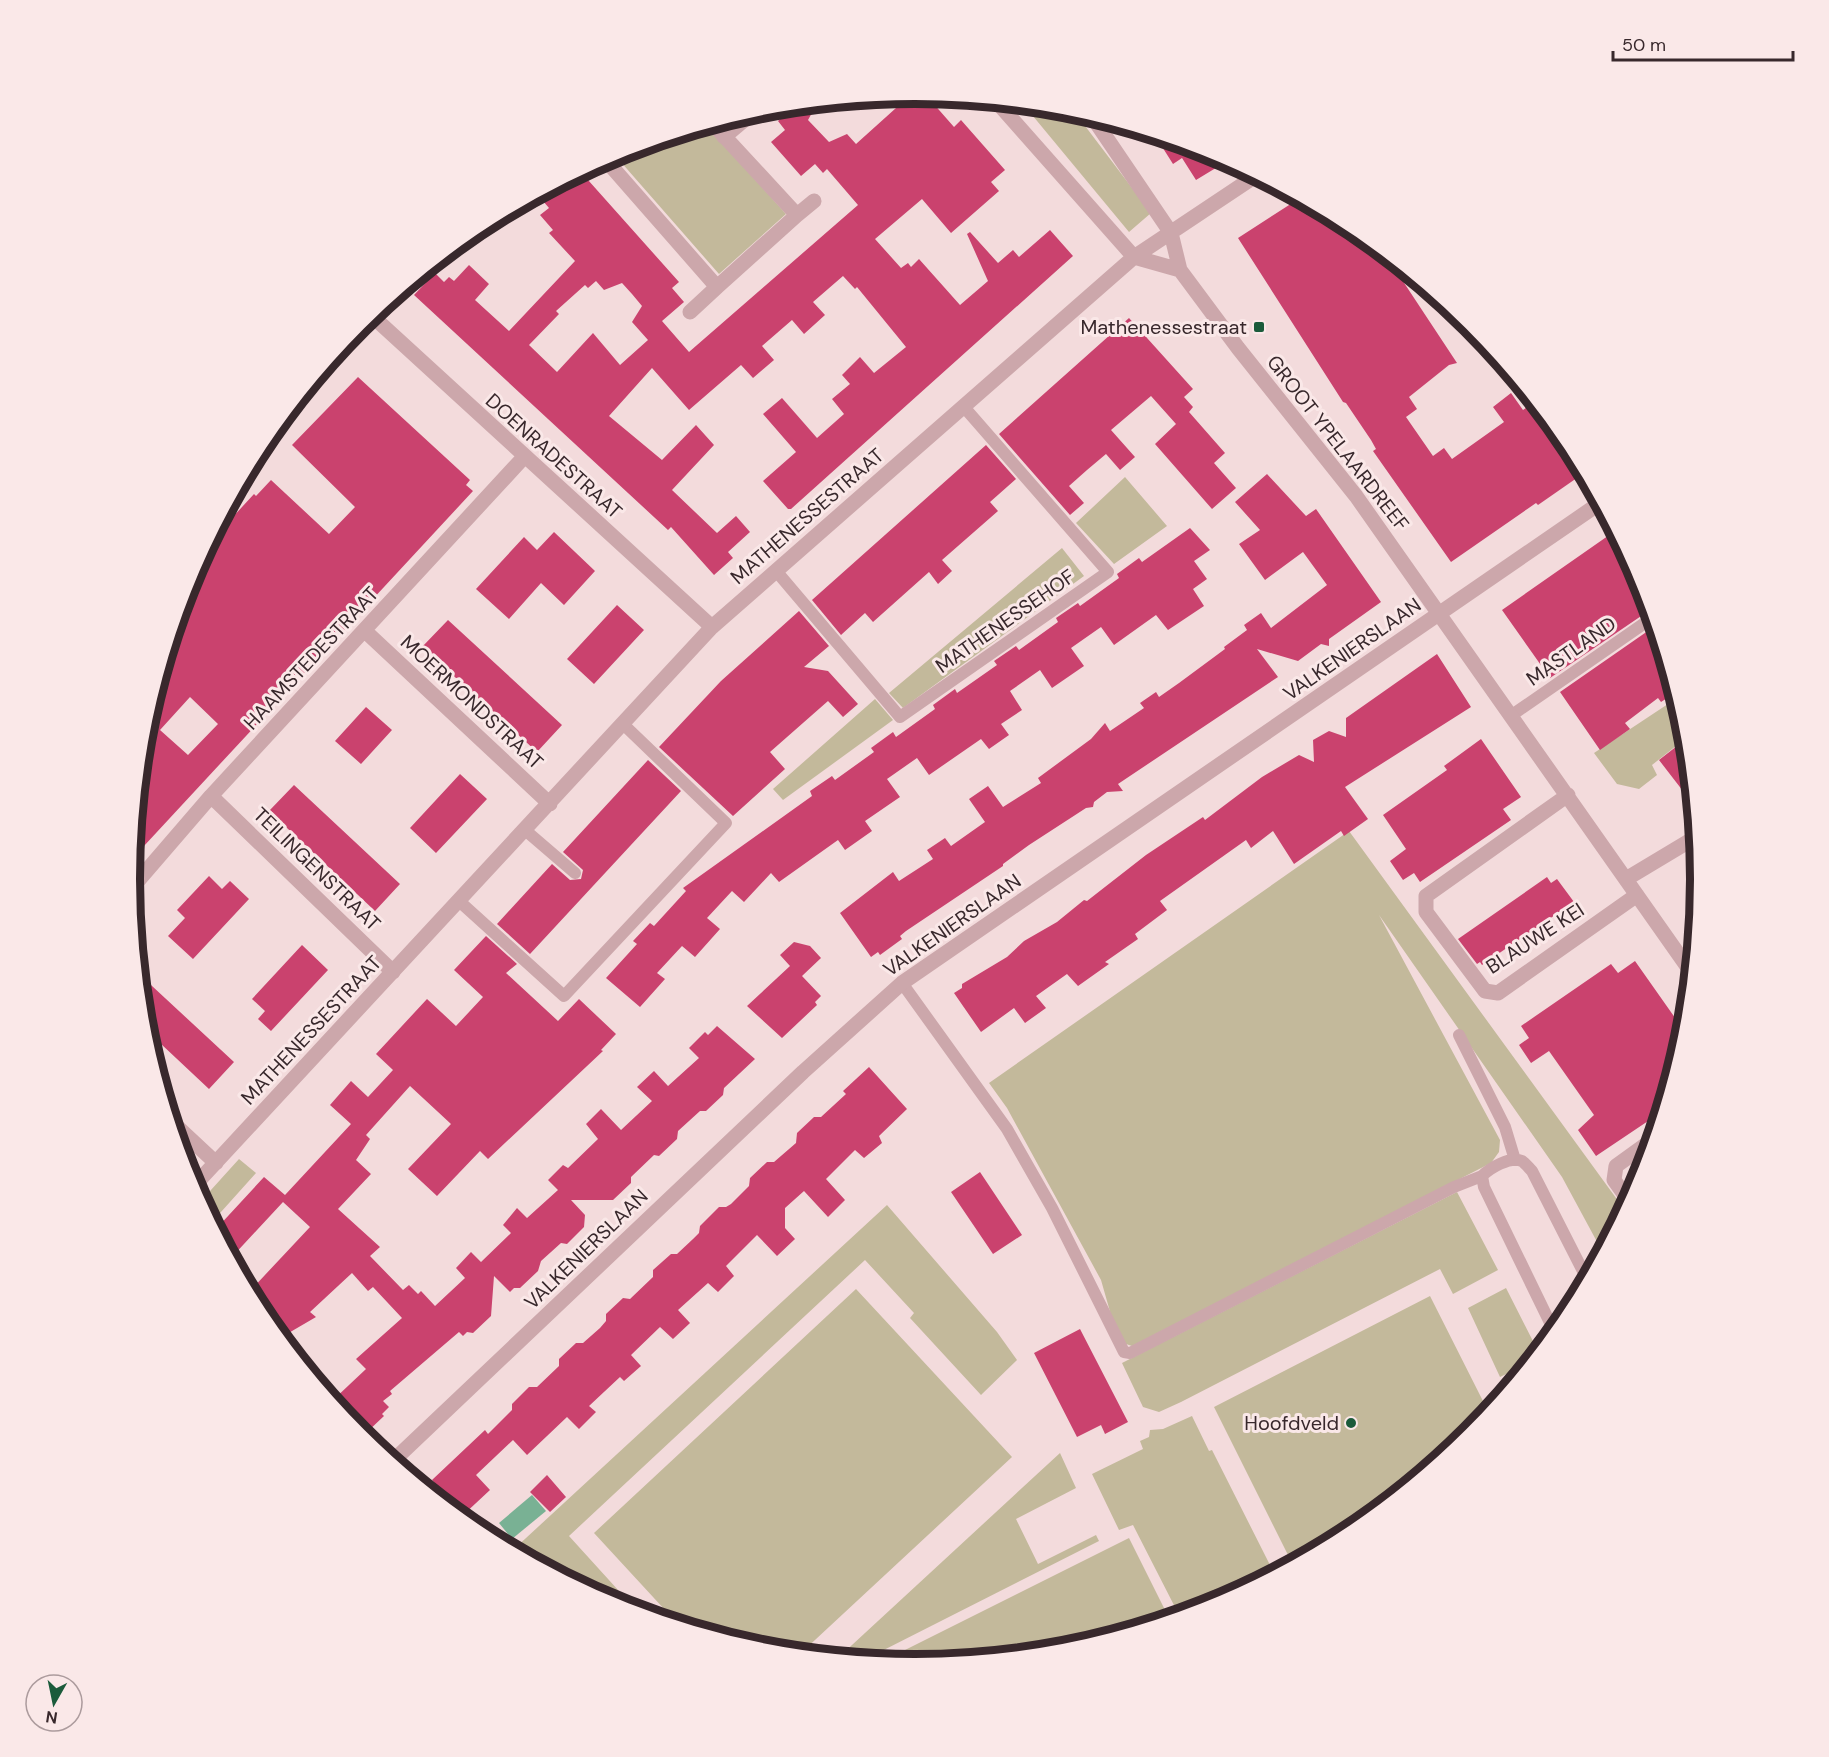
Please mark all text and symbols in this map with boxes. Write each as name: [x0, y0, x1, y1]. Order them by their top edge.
scale bar: [1613, 24, 1793, 62]
text: 50 m: [1622, 33, 1666, 57]
place label: Mathenessestraat: [1080, 314, 1247, 340]
marker: Mathenessestraat: [1252, 320, 1266, 334]
street label: GROOT YPELAARDREEF: [1261, 350, 1415, 536]
street label: DOENRADESTRAAT: [480, 388, 628, 524]
street label: MATHENESSESTRAAT: [725, 442, 889, 590]
street label: MATHENESSEHOF: [930, 563, 1080, 679]
street label: HAAMSTEDESTRAAT: [238, 581, 384, 735]
street label: VALKENIERSLAAN: [1278, 592, 1426, 706]
street label: MASTLAND: [1521, 611, 1621, 691]
street label: MOERMONDSTRAAT: [395, 629, 549, 775]
street label: TEILINGENSTRAAT: [248, 802, 386, 936]
street label: VALKENIERSLAAN: [878, 868, 1026, 982]
street label: BLAUWE KEI: [1481, 897, 1589, 979]
street label: MATHENESSESTRAAT: [235, 950, 387, 1110]
street label: VALKENIERSLAAN: [519, 1183, 653, 1315]
place label: Hoofdveld: [1244, 1410, 1339, 1436]
marker: Hoofdveld: [1344, 1416, 1358, 1430]
north arrow: [24, 1673, 84, 1733]
text: N: [44, 1706, 59, 1729]

